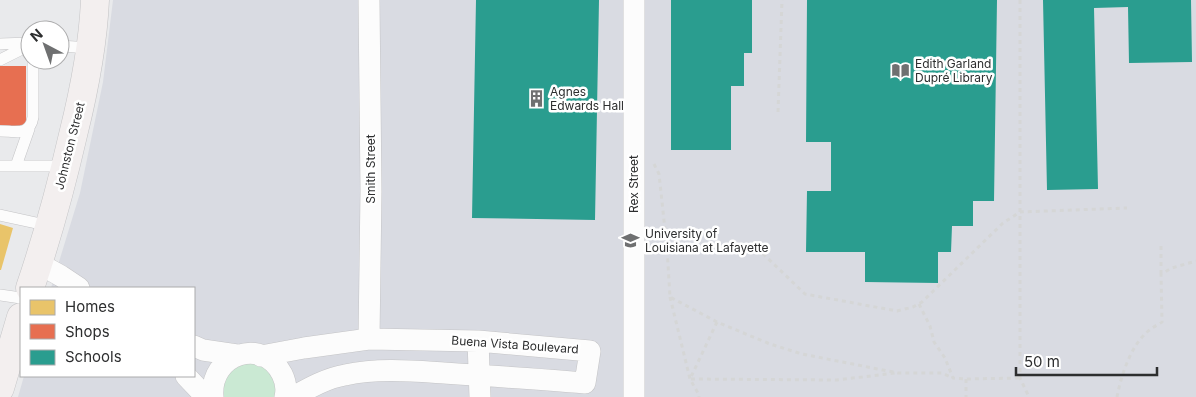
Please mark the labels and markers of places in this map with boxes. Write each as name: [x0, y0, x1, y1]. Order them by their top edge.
place label: Edith Garland Dupré Library: [915, 56, 993, 85]
library icon: Edith Garland Dupré Library: [891, 61, 911, 81]
place label: Agnes Edwards Hall: [550, 84, 624, 113]
building icon: Agnes Edwards Hall: [526, 89, 546, 109]
place label: University of Louisiana at Lafayette: [645, 226, 769, 255]
school or university icon: University of Louisiana at Lafayette: [621, 231, 641, 251]

